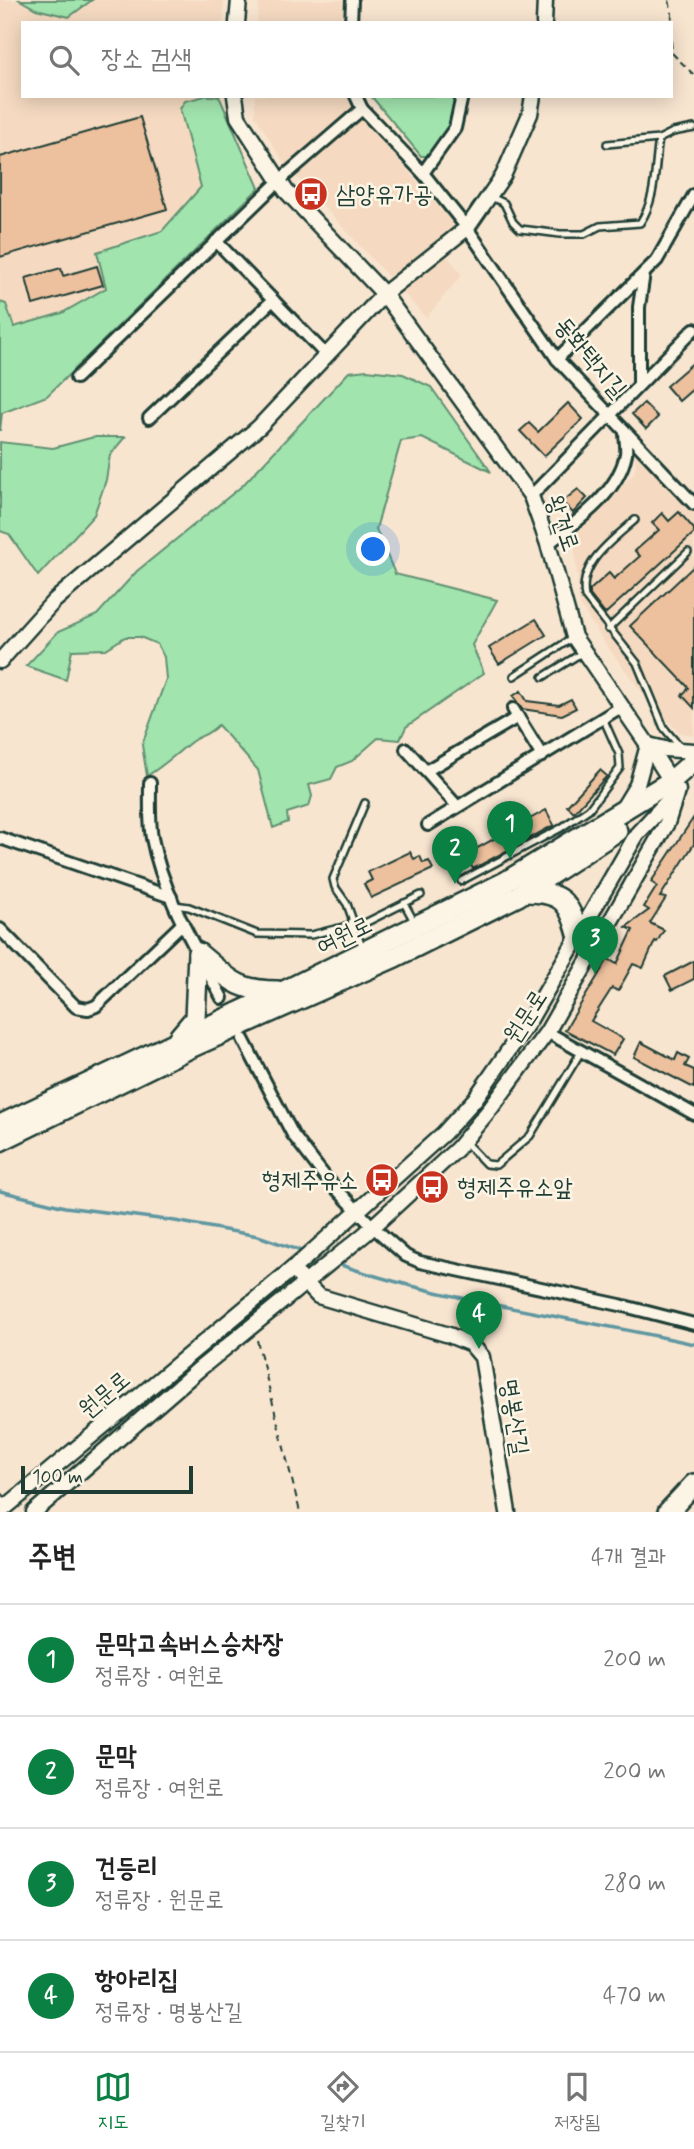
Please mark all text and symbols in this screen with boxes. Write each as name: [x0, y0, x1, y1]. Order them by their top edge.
search box: [21, 21, 673, 98]
icon: search: [45, 41, 83, 79]
text: 장소 검색: [101, 43, 192, 77]
bus stop icon: 삼양유가공: [292, 175, 330, 213]
place label: 삼양유가공: [336, 180, 433, 211]
street label: 동화택지길: [547, 311, 633, 405]
street label: 왕건로: [537, 491, 586, 556]
your location: [356, 532, 390, 566]
pin: 1: [487, 801, 533, 859]
pin: 2: [432, 826, 478, 884]
street label: 여원로: [312, 910, 377, 963]
pin: 3: [572, 916, 618, 974]
street label: 원문로: [497, 984, 555, 1050]
bus stop icon: 형제주유소: [363, 1161, 401, 1199]
place label: 형제주유소: [261, 1166, 358, 1197]
bus stop icon: 형제주유소앞: [413, 1168, 451, 1206]
place label: 형제주유소앞: [457, 1173, 573, 1204]
pin: 4: [456, 1291, 502, 1349]
street label: 원문로: [73, 1365, 137, 1426]
street label: 명봉산길: [492, 1377, 535, 1458]
scale bar: [21, 1463, 192, 1495]
text: 100 m: [32, 1465, 83, 1490]
text: 주변: [28, 1538, 76, 1577]
text: 4개 결과: [591, 1543, 666, 1573]
text: 문막고속버스승차장: [95, 1628, 283, 1662]
text: 1: [46, 1645, 56, 1675]
text: 200 m: [603, 1645, 666, 1675]
text: 정류장 · 여원로: [95, 1662, 224, 1692]
text: 문막: [95, 1740, 137, 1774]
text: 2: [45, 1757, 57, 1787]
text: 200 m: [603, 1757, 666, 1787]
text: 정류장 · 여원로: [95, 1774, 224, 1804]
text: 건등리: [95, 1852, 158, 1886]
text: 3: [46, 1869, 56, 1899]
text: 280 m: [604, 1869, 666, 1899]
text: 정류장 · 원문로: [95, 1886, 224, 1916]
text: 항아리집: [95, 1964, 179, 1998]
text: 4: [44, 1981, 58, 2011]
text: 470 m: [603, 1981, 666, 2011]
text: 정류장 · 명봉산길: [95, 1998, 242, 2028]
tab: 지도: [94, 2068, 132, 2135]
tab: 길찾기: [320, 2068, 366, 2135]
tab: 저장됨: [554, 2068, 600, 2135]

